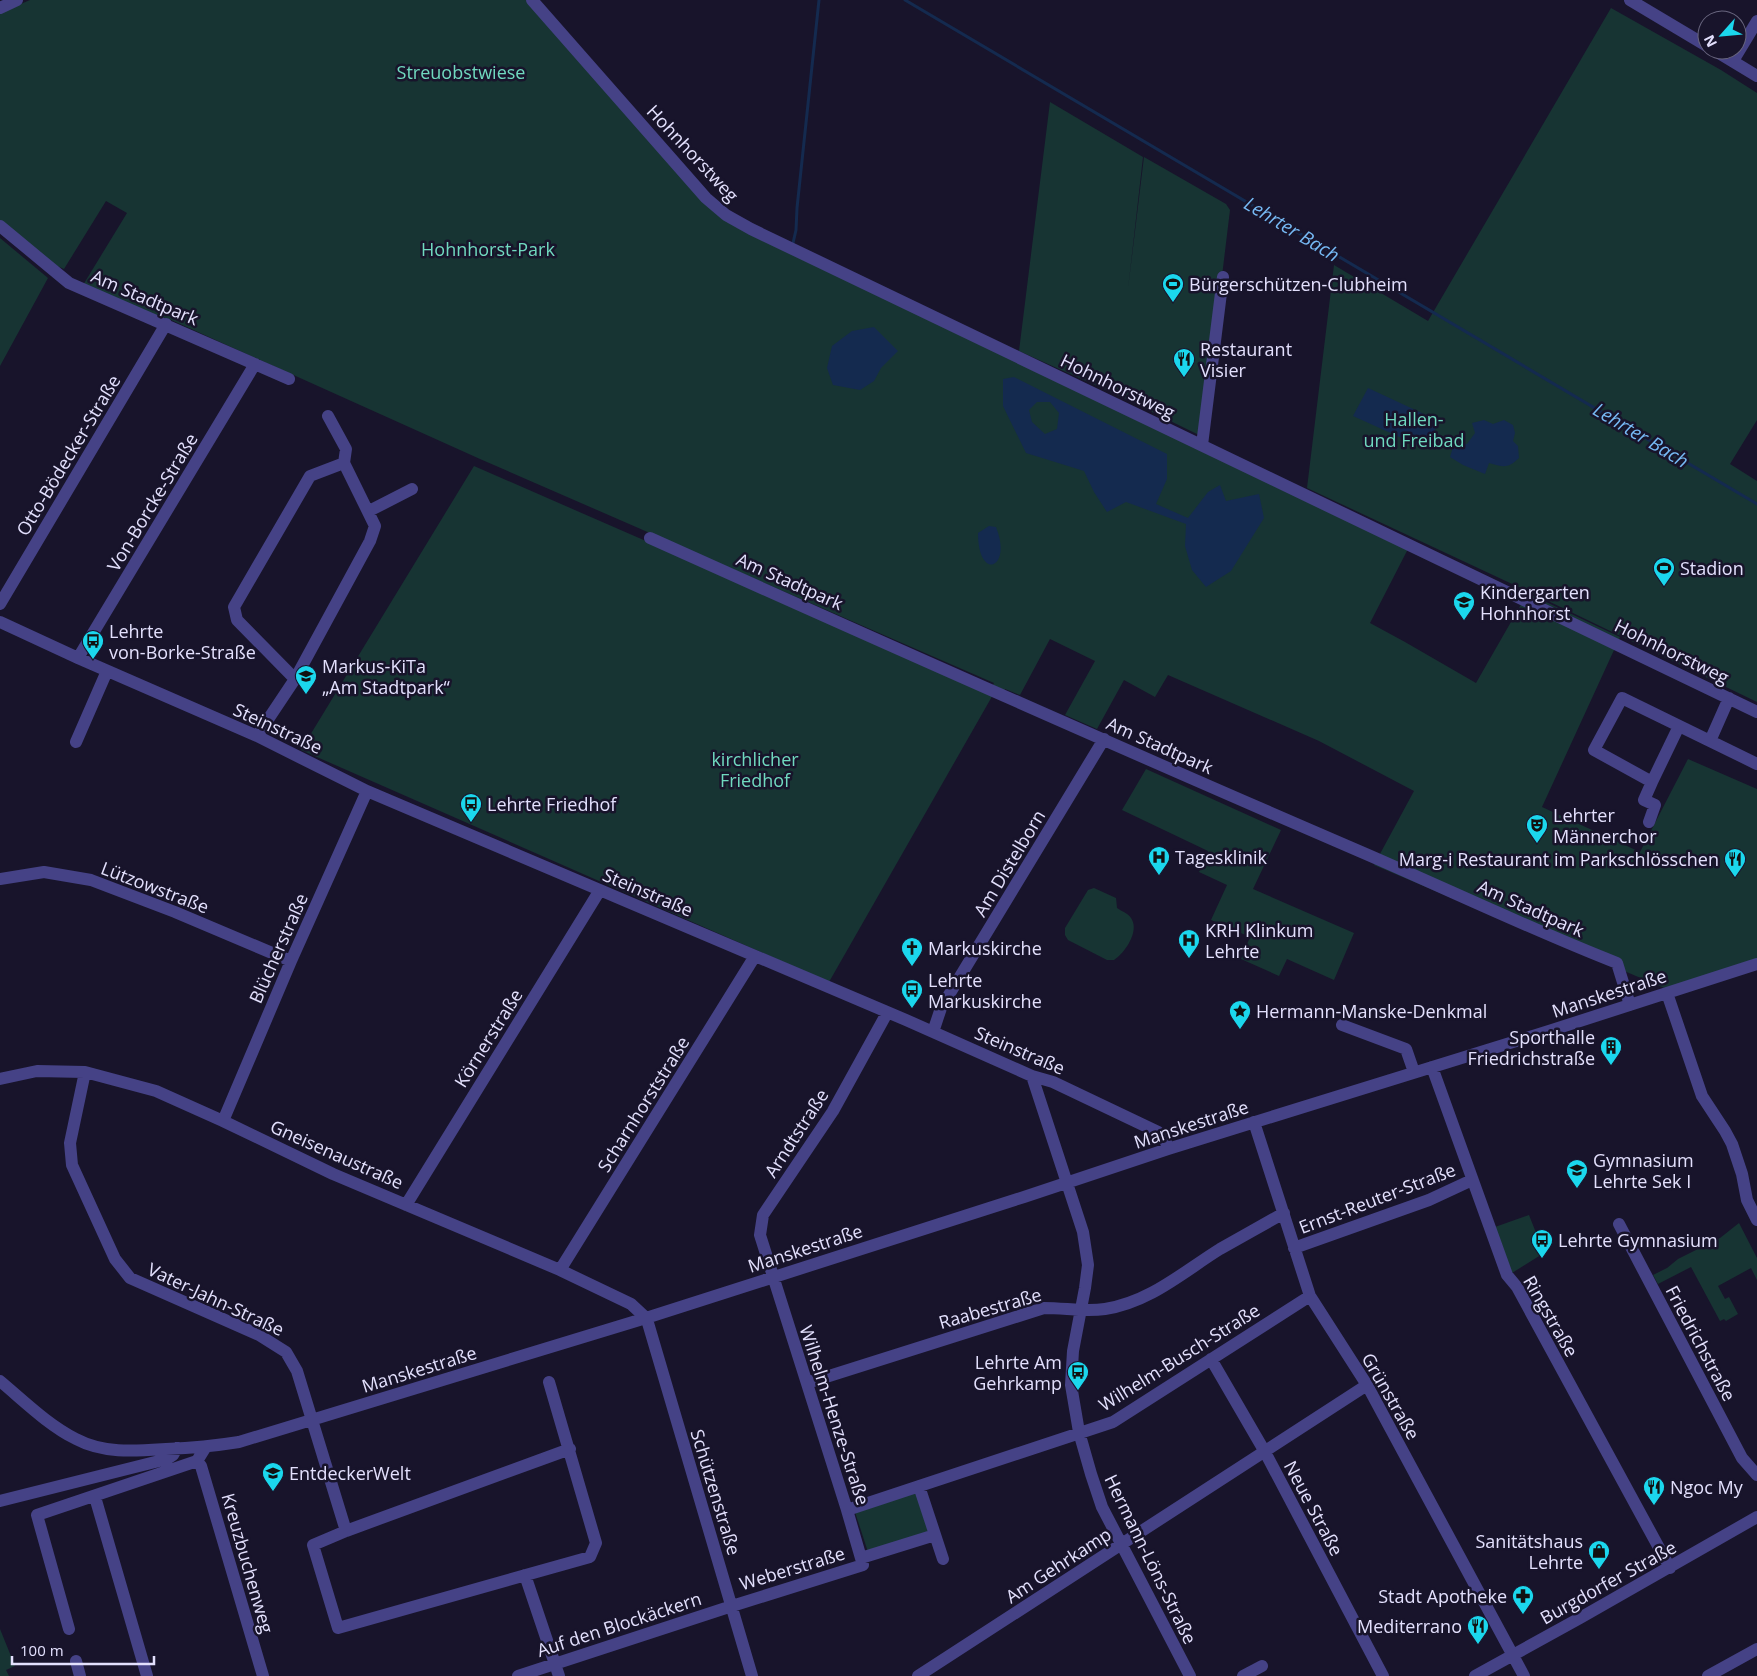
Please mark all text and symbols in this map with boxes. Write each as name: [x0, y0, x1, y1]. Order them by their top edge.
north arrow: [1697, 10, 1747, 60]
text: N: [1699, 32, 1721, 51]
park label: Streuobstwiese: [397, 60, 525, 84]
street label: Hohnhorstweg: [642, 99, 744, 207]
water label: Lehrter Bach: [1239, 190, 1345, 268]
park label: Hohnhorst-Park: [421, 237, 555, 261]
street label: Am Stadtpark: [88, 264, 203, 331]
sports icon: Bürgerschützen-Clubheim: [1161, 272, 1185, 303]
place label: Bürgerschützen-Clubheim: [1189, 272, 1408, 296]
place label: Restaurant Visier: [1200, 337, 1292, 382]
restaurant icon: Restaurant Visier: [1172, 347, 1196, 378]
street label: Hohnhorstweg: [1057, 348, 1179, 424]
street label: Otto-Bödecker-Straße: [11, 370, 125, 540]
water label: Lehrter Bach: [1588, 396, 1694, 474]
park label: Hallen- und Freibad: [1363, 407, 1465, 452]
street label: Von-Borcke-Straße: [101, 428, 203, 576]
street label: Am Stadtpark: [733, 547, 848, 615]
sports icon: Stadion: [1652, 556, 1676, 587]
place label: Stadion: [1680, 556, 1744, 580]
place label: Kindergarten Hohnhorst: [1480, 580, 1590, 625]
school or university icon: Kindergarten Hohnhorst: [1452, 590, 1476, 621]
street label: Hohnhorstweg: [1611, 613, 1733, 689]
place label: Lehrte von-Borke-Straße: [109, 619, 256, 664]
bus stop icon: Lehrte von-Borke-Straße: [81, 629, 105, 660]
place label: Markus-KiTa „Am Stadtpark“: [322, 654, 451, 699]
school or university icon: Markus-KiTa „Am Stadtpark“: [294, 664, 318, 695]
street label: Steinstraße: [230, 697, 326, 759]
street label: Am Stadtpark: [1103, 711, 1218, 779]
park label: kirchlicher Friedhof: [711, 747, 799, 792]
bus stop icon: Lehrte Friedhof: [459, 792, 483, 823]
place label: Lehrte Friedhof: [487, 792, 617, 816]
place label: Lehrter Männerchor: [1553, 803, 1657, 848]
street label: Am Distelborn: [968, 805, 1050, 921]
theatre icon: Lehrter Männerchor: [1525, 813, 1549, 844]
hospital icon: Tagesklinik: [1147, 845, 1171, 876]
place label: Tagesklinik: [1175, 845, 1268, 869]
place label: Marg-i Restaurant im Parkschlösschen: [1399, 847, 1719, 871]
restaurant icon: Marg-i Restaurant im Parkschlösschen: [1723, 847, 1747, 878]
street label: Lützowstraße: [98, 855, 212, 919]
street label: Steinstraße: [599, 862, 697, 922]
street label: Am Stadtpark: [1474, 874, 1589, 942]
street label: Blücherstraße: [243, 889, 313, 1007]
place label: KRH Klinkum Lehrte: [1205, 918, 1313, 963]
hospital icon: KRH Klinkum Lehrte: [1177, 928, 1201, 959]
church icon: Markuskirche: [900, 936, 924, 967]
place label: Markuskirche: [928, 936, 1042, 960]
street label: Manskestraße: [1549, 963, 1669, 1023]
place label: Lehrte Markuskirche: [928, 968, 1042, 1013]
bus stop icon: Lehrte Markuskirche: [900, 978, 924, 1009]
street label: Körnerstraße: [448, 984, 528, 1092]
place icon: Hermann-Manske-Denkmal: [1228, 999, 1252, 1030]
place label: Hermann-Manske-Denkmal: [1256, 999, 1487, 1023]
street label: Steinstraße: [971, 1020, 1069, 1080]
place label: Sporthalle Friedrichstraße: [1467, 1025, 1595, 1070]
street label: Scharnhorststraße: [592, 1032, 694, 1176]
building icon: Sporthalle Friedrichstraße: [1599, 1035, 1623, 1066]
street label: Arndtstraße: [758, 1084, 834, 1182]
street label: Manskestraße: [1131, 1094, 1251, 1154]
street label: Gneisenaustraße: [267, 1114, 407, 1194]
place label: Gymnasium Lehrte Sek I: [1593, 1148, 1694, 1193]
street label: Ernst-Reuter-Straße: [1295, 1157, 1459, 1239]
school or university icon: Gymnasium Lehrte Sek I: [1565, 1158, 1589, 1189]
street label: Manskestraße: [745, 1218, 865, 1278]
bus stop icon: Lehrte Gymnasium: [1530, 1228, 1554, 1259]
place label: Lehrte Gymnasium: [1558, 1228, 1718, 1252]
street label: Vater-Jahn-Straße: [144, 1257, 288, 1341]
street label: Ringstraße: [1518, 1271, 1584, 1361]
street label: Friedrichstraße: [1660, 1281, 1742, 1405]
street label: Raabestraße: [936, 1282, 1044, 1334]
street label: Wilhelm-Busch-Straße: [1094, 1298, 1264, 1416]
street label: Wilhelm-Henze-Straße: [795, 1322, 875, 1508]
street label: Manskestraße: [359, 1340, 479, 1398]
street label: Grünstraße: [1357, 1348, 1425, 1444]
place label: Lehrte Am Gehrkamp: [973, 1350, 1062, 1395]
bus stop icon: Lehrte Am Gehrkamp: [1066, 1360, 1090, 1391]
street label: Schützenstraße: [685, 1426, 747, 1558]
street label: Neue Straße: [1279, 1456, 1349, 1560]
school or university icon: EntdeckerWelt: [261, 1461, 285, 1492]
place label: EntdeckerWelt: [289, 1461, 411, 1485]
street label: Hermann-Löns-Straße: [1099, 1470, 1203, 1648]
restaurant icon: Ngoc My: [1642, 1475, 1666, 1506]
place label: Ngoc My: [1670, 1475, 1744, 1499]
street label: Kreuzbuchenweg: [217, 1490, 280, 1636]
street label: Am Gehrkamp: [1001, 1522, 1115, 1608]
place label: Sanitätshaus Lehrte: [1475, 1529, 1583, 1574]
street label: Burgdorfer Straße: [1536, 1535, 1680, 1629]
shop icon: Sanitätshaus Lehrte: [1587, 1539, 1611, 1570]
street label: Weberstraße: [736, 1541, 848, 1595]
place label: Stadt Apotheke: [1378, 1584, 1507, 1608]
pharmacy icon: Stadt Apotheke: [1511, 1584, 1535, 1615]
street label: Auf den Blockäckern: [534, 1586, 704, 1662]
place label: Mediterrano: [1357, 1614, 1462, 1638]
restaurant icon: Mediterrano: [1466, 1614, 1490, 1645]
scale bar: [12, 1634, 155, 1666]
text: 100 m: [20, 1640, 64, 1660]

